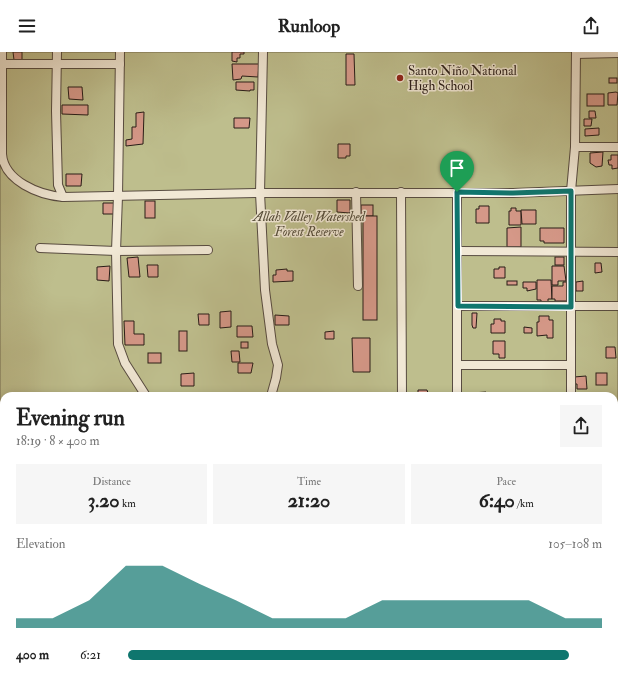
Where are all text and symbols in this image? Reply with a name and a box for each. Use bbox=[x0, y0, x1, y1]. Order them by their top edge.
icon: menu bbox=[16, 15, 38, 37]
text: Runloop bbox=[278, 15, 340, 38]
icon: share bbox=[580, 15, 602, 37]
place label: Santo Niño National High School bbox=[408, 63, 518, 94]
marker: Santo Niño National High School bbox=[395, 73, 405, 83]
pin bbox=[440, 151, 474, 192]
icon: arrive bbox=[446, 157, 468, 179]
park label: Allah Valley Watershed Forest Reserve bbox=[251, 209, 367, 240]
text: Evening run bbox=[16, 404, 125, 432]
button: share bbox=[560, 405, 602, 447]
text: 18:19 · 8 × 400 m bbox=[16, 433, 100, 449]
text: Distance bbox=[92, 475, 131, 488]
text: Time bbox=[297, 475, 321, 488]
text: Pace bbox=[496, 475, 516, 488]
text: 3.20 bbox=[88, 488, 120, 513]
text: 21:20 bbox=[288, 488, 330, 513]
text: 6:40 bbox=[479, 488, 515, 513]
text: km bbox=[120, 497, 136, 510]
text: /km bbox=[515, 497, 534, 510]
text: Elevation bbox=[16, 536, 66, 552]
text: 105–108 m bbox=[548, 536, 602, 552]
text: 400 m bbox=[16, 647, 49, 663]
text: 6:21 bbox=[80, 647, 101, 663]

